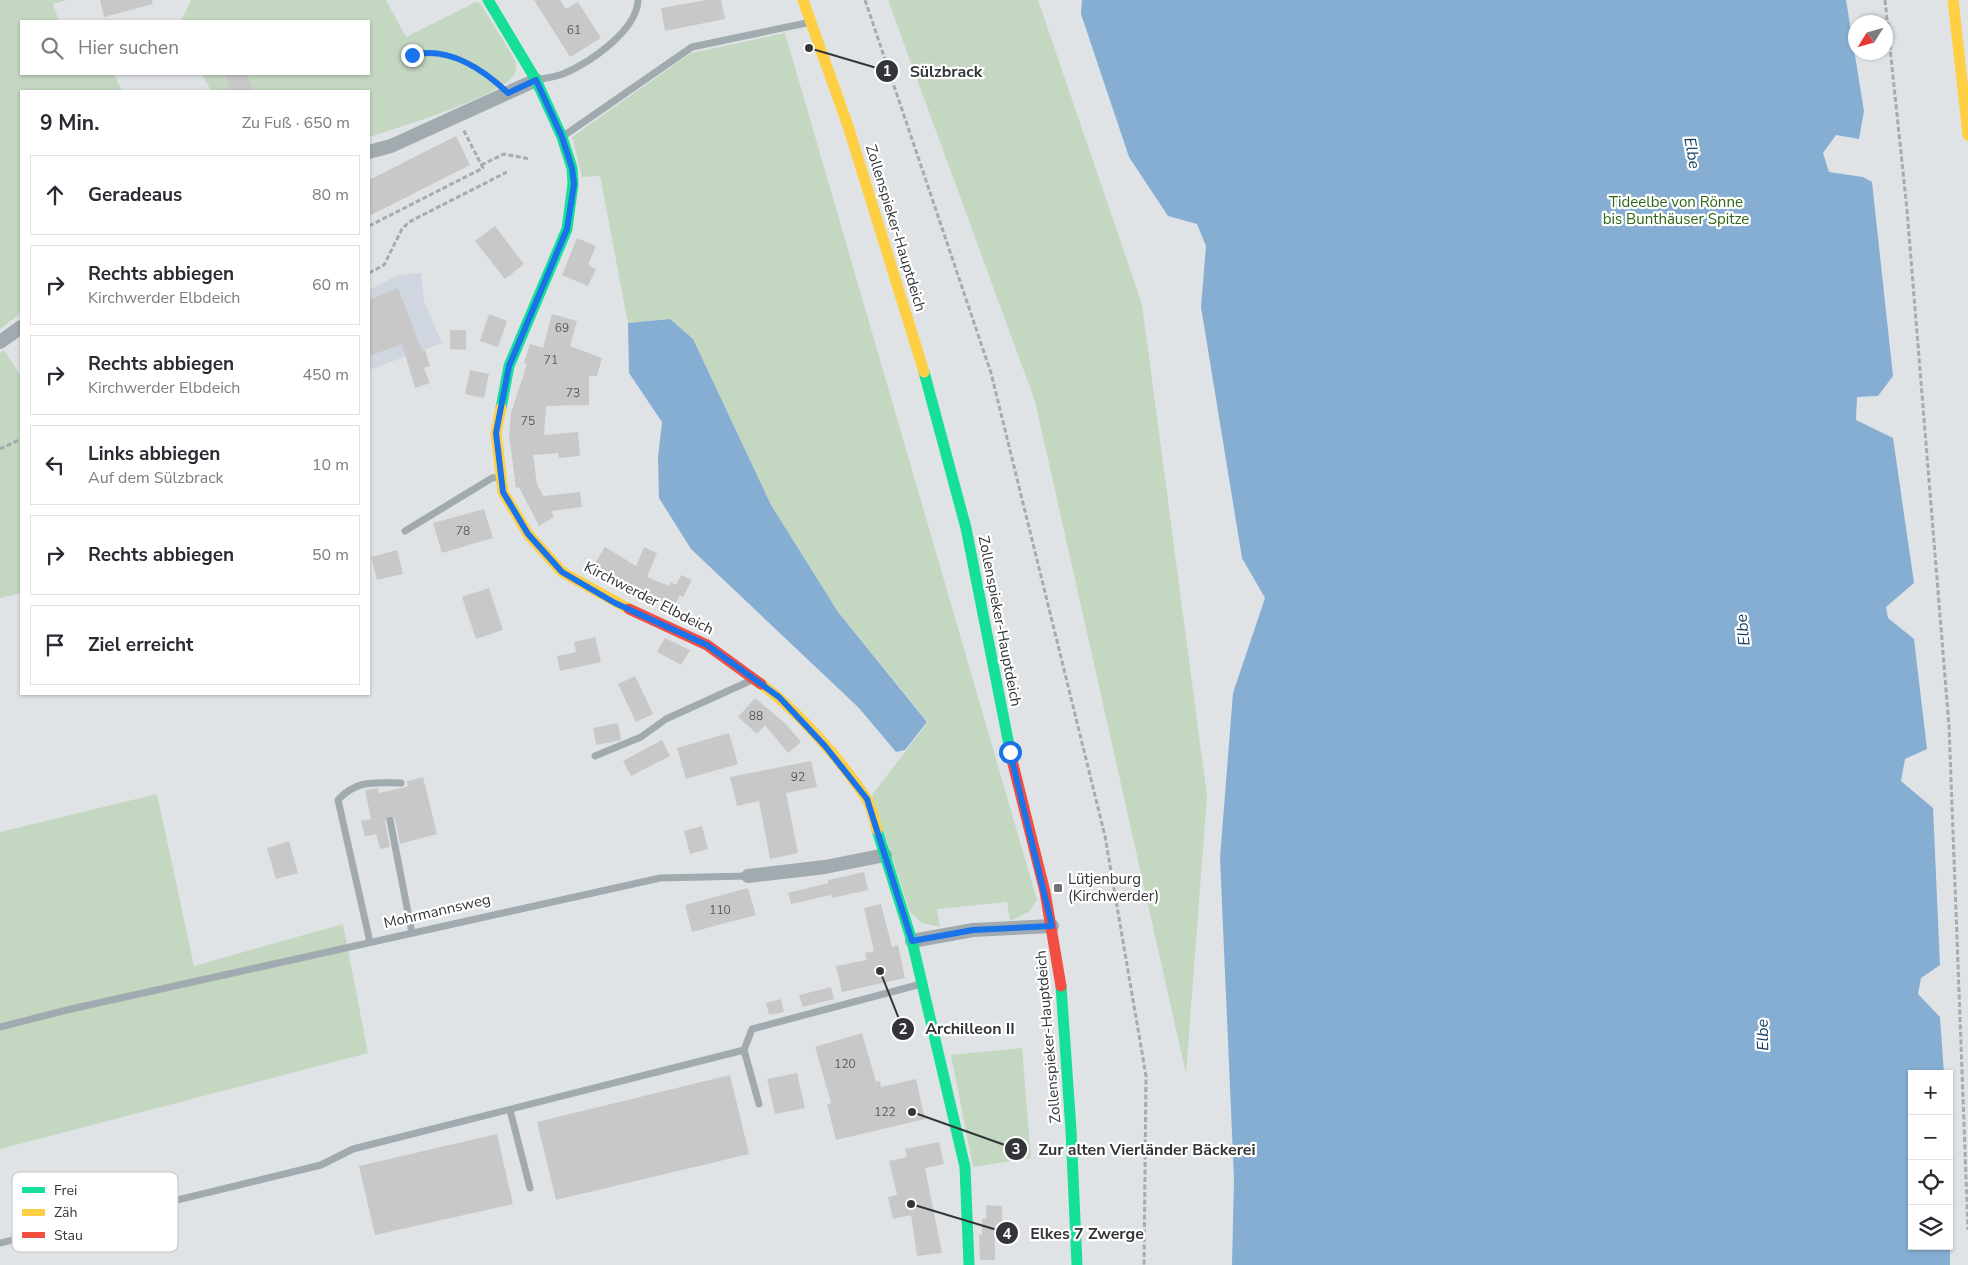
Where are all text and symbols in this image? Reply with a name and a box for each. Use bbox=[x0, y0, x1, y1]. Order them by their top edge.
north arrow bbox=[1848, 15, 1893, 60]
search box bbox=[20, 20, 370, 75]
house number: 61 bbox=[567, 22, 581, 38]
icon: search bbox=[38, 34, 66, 62]
text: Hier suchen bbox=[78, 35, 179, 61]
route end bbox=[401, 44, 424, 67]
callout: Sülzbrack bbox=[874, 56, 992, 87]
text: 1 bbox=[882, 61, 892, 81]
text: Sülzbrack bbox=[910, 61, 983, 83]
text: 9 Min. bbox=[40, 109, 99, 137]
text: Zu Fuß · 650 m bbox=[242, 112, 350, 134]
water label: Elbe bbox=[1678, 135, 1706, 171]
street label: Zollenspieker-Hauptdeich bbox=[861, 142, 931, 314]
icon: ahead bbox=[41, 181, 69, 209]
text: Geradeaus bbox=[88, 182, 182, 208]
text: 80 m bbox=[312, 184, 349, 206]
park label: Tideelbe von Rönne bis Bunthäuser Spitze bbox=[1603, 192, 1749, 229]
text: Rechts abbiegen bbox=[88, 261, 234, 287]
icon: right bbox=[41, 271, 69, 299]
text: 60 m bbox=[312, 274, 349, 296]
text: Kirchwerder Elbdeich bbox=[88, 287, 240, 309]
house number: 69 bbox=[555, 320, 569, 336]
text: Rechts abbiegen bbox=[88, 351, 234, 377]
house number: 71 bbox=[544, 352, 558, 368]
icon: right bbox=[41, 361, 69, 389]
text: 450 m bbox=[302, 364, 349, 386]
text: Kirchwerder Elbdeich bbox=[88, 377, 240, 399]
house number: 73 bbox=[566, 385, 580, 401]
house number: 75 bbox=[521, 413, 535, 429]
text: Links abbiegen bbox=[88, 441, 220, 467]
icon: left bbox=[41, 451, 69, 479]
text: 10 m bbox=[312, 454, 349, 476]
text: Auf dem Sülzbrack bbox=[88, 467, 224, 489]
house number: 78 bbox=[456, 523, 470, 539]
street label: Zollenspieker-Hauptdeich bbox=[974, 534, 1026, 708]
icon: right bbox=[41, 541, 69, 569]
text: Rechts abbiegen bbox=[88, 542, 234, 568]
text: 50 m bbox=[312, 544, 349, 566]
street label: Kirchwerder Elbdeich bbox=[581, 557, 717, 639]
water label: Elbe bbox=[1730, 613, 1756, 647]
icon: arrive bbox=[41, 631, 69, 659]
text: Ziel erreicht bbox=[88, 632, 193, 658]
house number: 88 bbox=[749, 708, 763, 724]
route start bbox=[999, 741, 1022, 764]
house number: 92 bbox=[791, 769, 805, 785]
place label: Lütjenburg (Kirchwerder) bbox=[1068, 869, 1159, 906]
marker: Lütjenburg (Kirchwerder) bbox=[1052, 882, 1064, 894]
street label: Mohrmannsweg bbox=[382, 889, 492, 933]
house number: 110 bbox=[709, 902, 731, 918]
street label: Zollenspieker-Hauptdeich bbox=[1030, 950, 1066, 1124]
callout: Archilleon II bbox=[890, 1013, 1025, 1044]
text: Archilleon II bbox=[925, 1018, 1015, 1040]
water label: Elbe bbox=[1752, 1018, 1774, 1051]
text: 2 bbox=[898, 1019, 908, 1039]
house number: 120 bbox=[834, 1056, 856, 1072]
map controls bbox=[1908, 1070, 1953, 1250]
button: + bbox=[1908, 1070, 1953, 1115]
house number: 122 bbox=[874, 1104, 896, 1120]
button: − bbox=[1908, 1115, 1953, 1160]
callout: Zur alten Vierländer Bäckerei bbox=[1003, 1134, 1265, 1165]
text: 3 bbox=[1011, 1139, 1021, 1159]
text: Zur alten Vierländer Bäckerei bbox=[1038, 1139, 1256, 1161]
button: locate bbox=[1908, 1160, 1953, 1205]
legend bbox=[12, 1172, 178, 1252]
text: Frei bbox=[54, 1181, 77, 1200]
text: Zäh bbox=[54, 1203, 77, 1222]
button: layers bbox=[1908, 1205, 1953, 1250]
callout: Elkes 7 Zwerge bbox=[995, 1218, 1153, 1249]
text: Elkes 7 Zwerge bbox=[1030, 1223, 1144, 1245]
text: 4 bbox=[1002, 1224, 1012, 1244]
text: Stau bbox=[54, 1226, 83, 1245]

